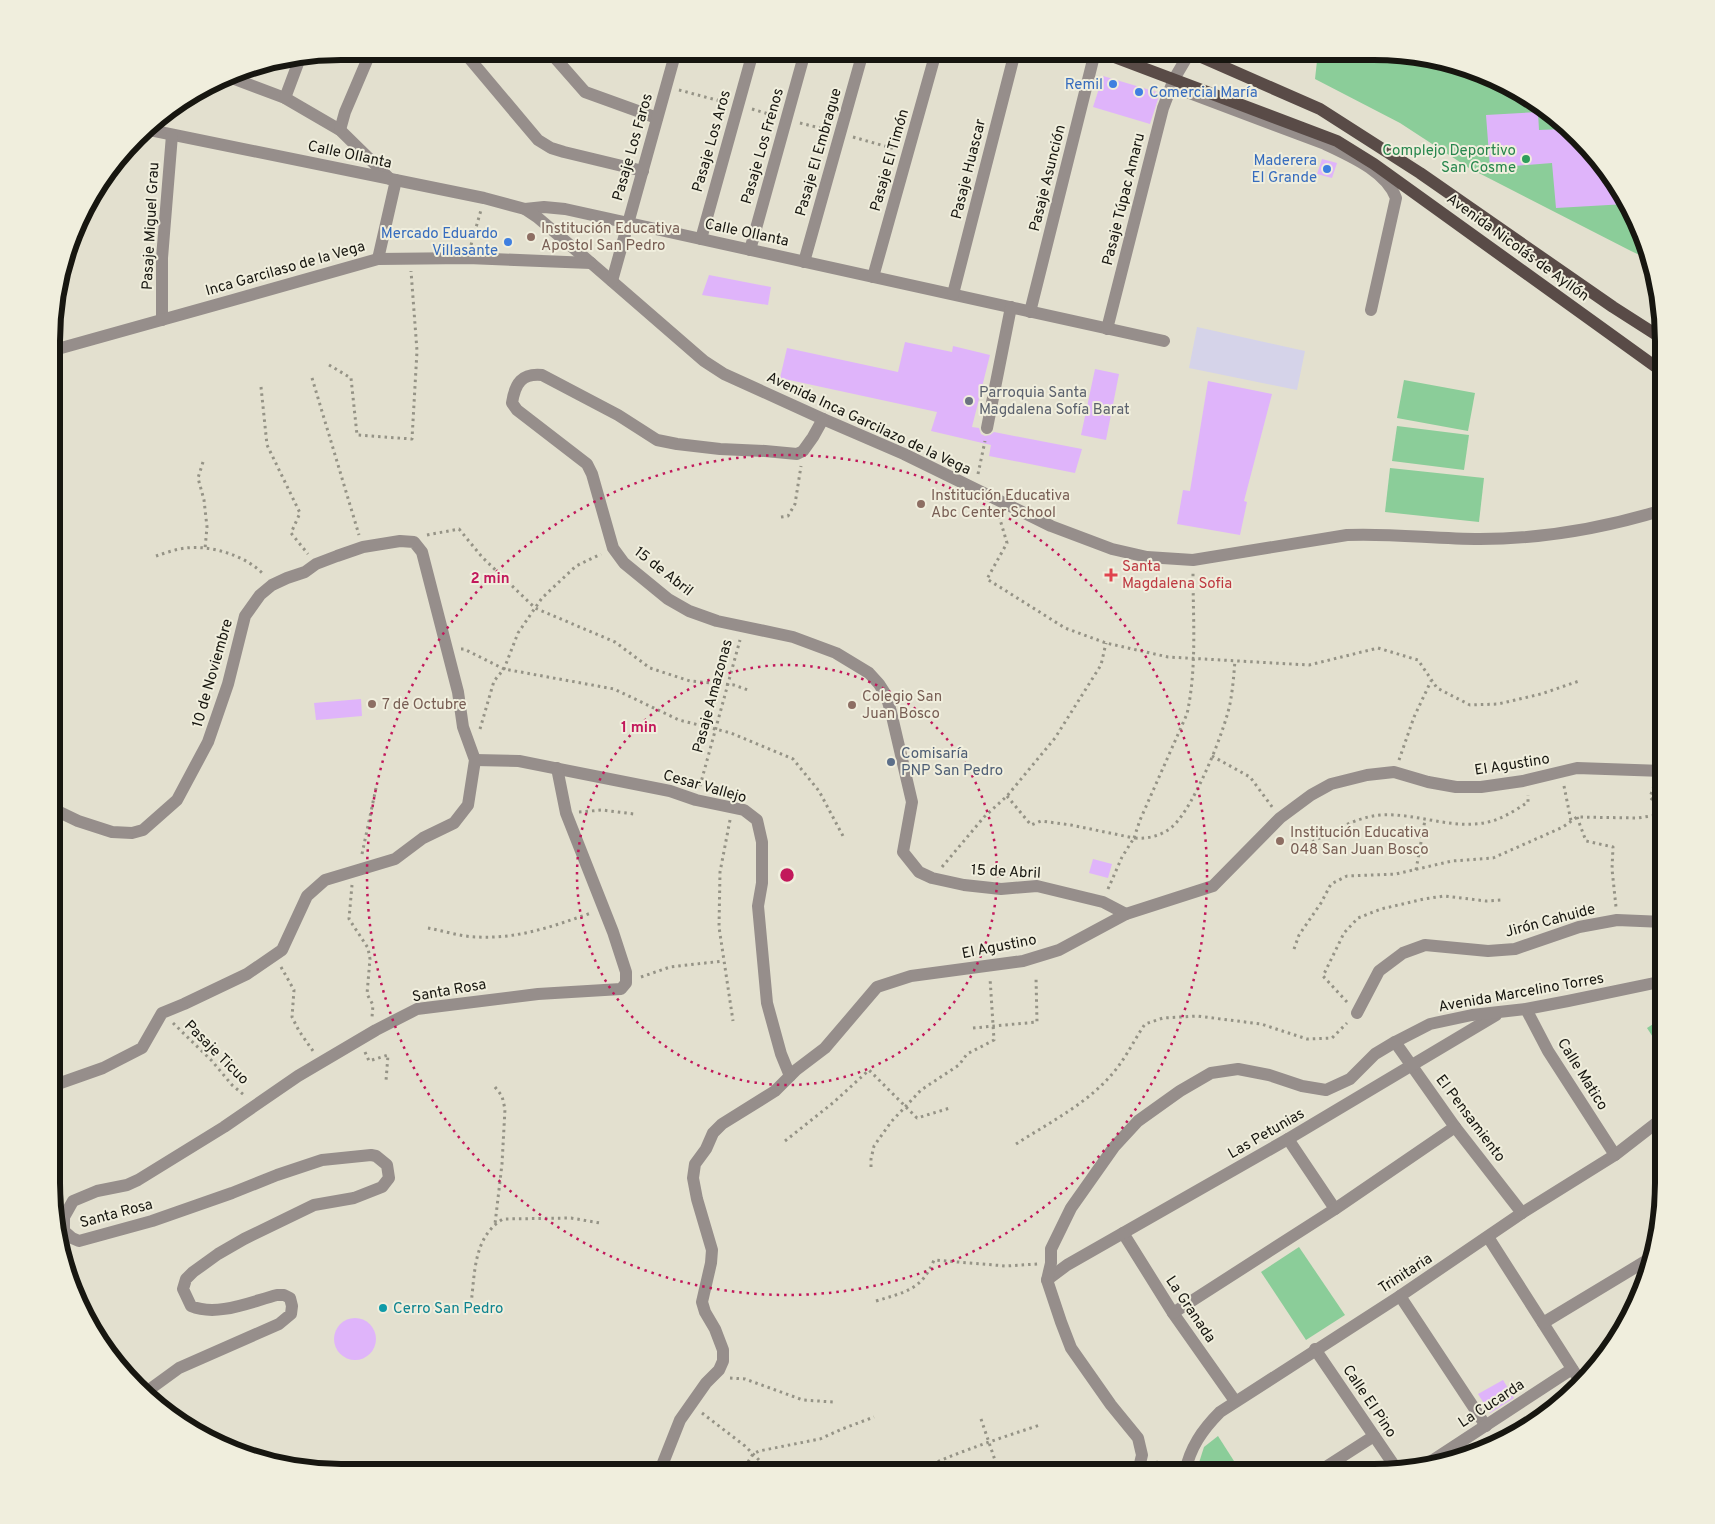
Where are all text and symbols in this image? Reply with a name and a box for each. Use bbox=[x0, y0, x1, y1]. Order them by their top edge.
place label: Remil bbox=[1065, 76, 1103, 95]
marker: Remil bbox=[1107, 78, 1119, 90]
place label: Comercial María bbox=[1149, 84, 1258, 103]
street label: Pasaje Los Frenos bbox=[738, 86, 789, 207]
street label: Pasaje El Embrague bbox=[792, 86, 847, 219]
marker: Comercial María bbox=[1133, 86, 1145, 98]
street label: Pasaje Los Aros bbox=[689, 88, 736, 195]
street label: Pasaje Los Faros bbox=[609, 92, 658, 203]
street label: Pasaje El Timón bbox=[867, 107, 914, 214]
street label: Pasaje Huascar bbox=[948, 117, 991, 222]
street label: Pasaje Asunción bbox=[1026, 123, 1071, 234]
street label: Pasaje Túpac Amaru bbox=[1099, 131, 1150, 268]
street label: Calle Ollanta bbox=[306, 137, 394, 174]
place label: Complejo Deportivo San Cosme bbox=[1382, 142, 1516, 178]
place label: Maderera El Grande bbox=[1251, 152, 1317, 188]
marker: Complejo Deportivo San Cosme bbox=[1520, 153, 1532, 165]
street label: Pasaje Miguel Grau bbox=[139, 162, 164, 291]
marker: Maderera El Grande bbox=[1321, 163, 1333, 175]
street label: Avenida Nicolás de Ayllón bbox=[1442, 190, 1592, 306]
street label: Calle Ollanta bbox=[703, 215, 791, 252]
place label: Institución Educativa Apostol San Pedro bbox=[541, 220, 680, 256]
place label: Mercado Eduardo Villasante bbox=[381, 225, 498, 261]
marker: Institución Educativa Apostol San Pedro bbox=[525, 231, 537, 243]
marker: Mercado Eduardo Villasante bbox=[502, 236, 514, 248]
street label: Inca Garcilaso de la Vega bbox=[203, 238, 368, 301]
street label: Avenida Inca Garcilazo de la Vega bbox=[763, 369, 974, 480]
place label: Parroquia Santa Magdalena Sofía Barat bbox=[979, 384, 1130, 420]
marker: Parroquia Santa Magdalena Sofía Barat bbox=[963, 395, 975, 407]
place label: Institución Educativa Abc Center School bbox=[931, 487, 1070, 523]
marker: Institución Educativa Abc Center School bbox=[915, 498, 927, 510]
street label: 15 de Abril bbox=[630, 543, 696, 601]
place label: Santa Magdalena Sofia bbox=[1122, 558, 1232, 594]
marker: Santa Magdalena Sofia bbox=[1104, 568, 1118, 582]
text: 2 min bbox=[470, 570, 510, 589]
street label: 10 de Noviembre bbox=[189, 617, 238, 730]
street label: Pasaje Amazonas bbox=[689, 637, 738, 755]
place label: Colegio San Juan Bosco bbox=[862, 688, 942, 724]
place label: 7 de Octubre bbox=[382, 696, 467, 715]
marker: 7 de Octubre bbox=[366, 698, 378, 710]
marker: Colegio San Juan Bosco bbox=[846, 699, 858, 711]
text: 1 min bbox=[621, 719, 657, 738]
place label: Comisaría PNP San Pedro bbox=[901, 745, 1003, 781]
street label: El Agustino bbox=[1473, 750, 1551, 781]
marker: Comisaría PNP San Pedro bbox=[885, 756, 897, 768]
street label: Cesar Vallejo bbox=[661, 766, 749, 808]
place label: Institución Educativa 048 San Juan Bosco bbox=[1290, 824, 1429, 860]
marker: Institución Educativa 048 San Juan Bosco bbox=[1274, 835, 1286, 847]
street label: 15 de Abril bbox=[971, 861, 1041, 884]
centre of rings bbox=[778, 866, 796, 884]
street label: Jirón Cahuide bbox=[1503, 900, 1598, 943]
street label: El Agustino bbox=[960, 931, 1038, 964]
street label: Avenida Marcelino Torres bbox=[1437, 970, 1606, 1017]
street label: Santa Rosa bbox=[411, 976, 488, 1007]
street label: Pasaje Ticuo bbox=[180, 1017, 252, 1089]
street label: Calle Matico bbox=[1552, 1035, 1611, 1114]
street label: El Pensamiento bbox=[1431, 1071, 1509, 1166]
street label: Las Petunias bbox=[1225, 1105, 1308, 1164]
street label: Santa Rosa bbox=[78, 1196, 155, 1233]
street label: Trinitaria bbox=[1375, 1250, 1436, 1299]
street label: La Granada bbox=[1160, 1273, 1219, 1347]
place label: Cerro San Pedro bbox=[393, 1300, 503, 1319]
marker: Cerro San Pedro bbox=[377, 1302, 389, 1314]
street label: Calle El Pino bbox=[1337, 1362, 1400, 1442]
street label: La Cucarda bbox=[1455, 1376, 1528, 1433]

